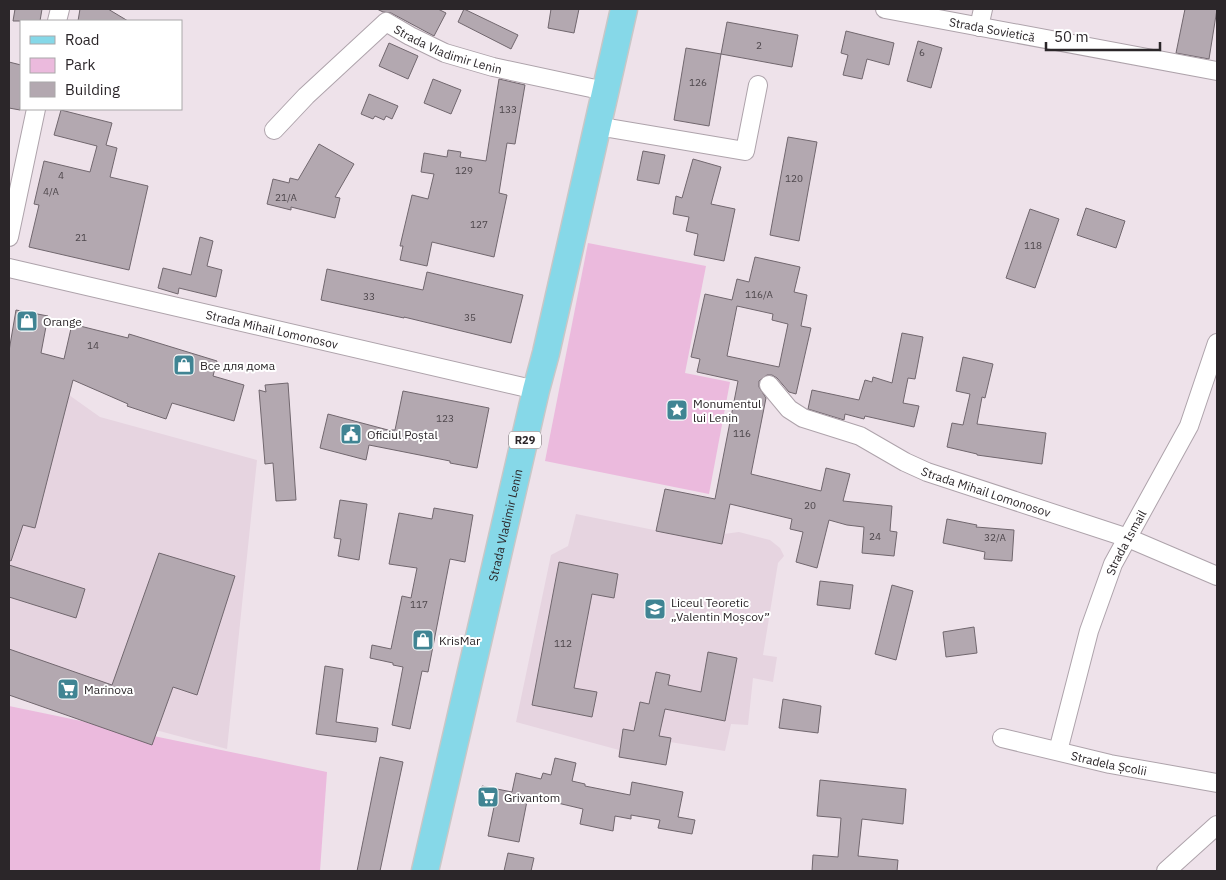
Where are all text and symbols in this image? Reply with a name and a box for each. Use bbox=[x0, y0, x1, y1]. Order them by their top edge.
street label: Strada Sovietică bbox=[948, 14, 1037, 44]
legend bbox=[20, 20, 182, 110]
scale bar bbox=[1046, 20, 1160, 52]
street label: Strada Vladimir Lenin bbox=[392, 21, 504, 76]
text: 50 m bbox=[1054, 27, 1089, 46]
text: Road bbox=[65, 30, 100, 49]
house number: 2 bbox=[756, 39, 762, 52]
house number: 6 bbox=[919, 46, 925, 59]
text: Park bbox=[65, 55, 95, 74]
house number: 126 bbox=[689, 76, 707, 89]
text: Building bbox=[65, 80, 120, 99]
house number: 133 bbox=[499, 103, 517, 116]
house number: 129 bbox=[455, 164, 473, 177]
house number: 4 bbox=[58, 169, 64, 182]
house number: 120 bbox=[785, 172, 803, 185]
house number: 4/A bbox=[43, 185, 59, 198]
house number: 21/A bbox=[275, 191, 297, 204]
house number: 127 bbox=[470, 218, 488, 231]
house number: 21 bbox=[75, 231, 87, 244]
house number: 118 bbox=[1024, 239, 1042, 252]
house number: 116/A bbox=[745, 288, 773, 301]
house number: 33 bbox=[363, 290, 375, 303]
street label: Strada Mihail Lomonosov bbox=[205, 306, 340, 351]
shop icon: Orange bbox=[15, 309, 39, 333]
house number: 35 bbox=[464, 311, 476, 324]
place label: Orange bbox=[43, 314, 82, 329]
house number: 14 bbox=[87, 339, 99, 352]
shop icon: Все для дома bbox=[172, 353, 196, 377]
place label: Все для дома bbox=[200, 358, 276, 373]
place label: Monumentul lui Lenin bbox=[693, 396, 761, 425]
place icon: Monumentul lui Lenin bbox=[665, 398, 689, 422]
house number: 123 bbox=[436, 412, 454, 425]
public building icon: Oficiul Poștal bbox=[339, 422, 363, 446]
place label: Oficiul Poștal bbox=[367, 427, 438, 442]
house number: 116 bbox=[733, 427, 751, 440]
road number: R29 bbox=[509, 432, 541, 448]
street label: Strada Mihail Lomonosov bbox=[919, 463, 1053, 520]
street label: Strada Vladimir Lenin bbox=[485, 467, 525, 583]
house number: 20 bbox=[804, 499, 816, 512]
street label: Strada Ismail bbox=[1102, 507, 1149, 577]
house number: 24 bbox=[869, 530, 881, 543]
house number: 32/A bbox=[984, 531, 1006, 544]
place label: Liceul Teoretic „Valentin Moșcov” bbox=[671, 595, 770, 624]
school or university icon: Liceul Teoretic „Valentin Moșcov” bbox=[643, 597, 667, 621]
house number: 117 bbox=[410, 598, 428, 611]
shop icon: KrisMar bbox=[411, 628, 435, 652]
place label: KrisMar bbox=[439, 633, 481, 648]
house number: 112 bbox=[554, 637, 572, 650]
supermarket icon: Marinova bbox=[56, 677, 80, 701]
place label: Marinova bbox=[84, 682, 134, 697]
street label: Stradela Școlii bbox=[1070, 747, 1148, 778]
supermarket icon: Grivantom bbox=[476, 785, 500, 809]
place label: Grivantom bbox=[504, 790, 560, 805]

